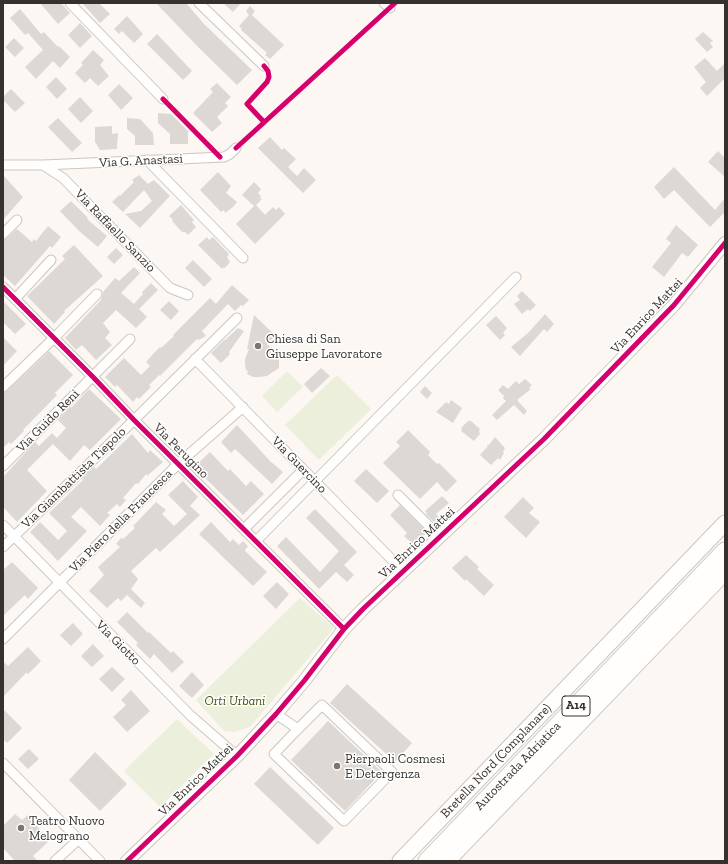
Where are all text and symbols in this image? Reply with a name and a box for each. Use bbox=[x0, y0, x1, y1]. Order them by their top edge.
street label: Via G. Anastasi bbox=[99, 151, 183, 171]
street label: Via Raffaello Sanzio bbox=[71, 186, 159, 276]
street label: Via Enrico Mattei bbox=[608, 275, 686, 357]
place label: Chiesa di San Giuseppe Lavoratore bbox=[266, 331, 382, 362]
marker: Chiesa di San Giuseppe Lavoratore bbox=[253, 341, 263, 351]
street label: Via Guido Reni bbox=[13, 386, 83, 456]
street label: Via Perugino bbox=[150, 420, 212, 482]
street label: Via Giambattista Tiepolo bbox=[19, 424, 129, 532]
street label: Via Guercino bbox=[268, 433, 330, 497]
street label: Via Piero della Francesca bbox=[66, 466, 176, 576]
street label: Via Enrico Mattei bbox=[376, 504, 458, 582]
street label: Via Giotto bbox=[92, 617, 144, 669]
park label: Orti Urbani bbox=[205, 693, 265, 709]
road number: A14 bbox=[562, 696, 590, 716]
street label: Bretella Nord (Complanare) bbox=[437, 701, 555, 821]
street label: Autostrada Adriatica bbox=[472, 718, 564, 814]
street label: Via Enrico Mattei bbox=[155, 740, 237, 820]
place label: Pierpaoli Cosmesi E Detergenza bbox=[345, 751, 445, 782]
marker: Pierpaoli Cosmesi E Detergenza bbox=[332, 761, 342, 771]
place label: Teatro Nuovo Melograno bbox=[29, 813, 105, 844]
marker: Teatro Nuovo Melograno bbox=[16, 823, 26, 833]

